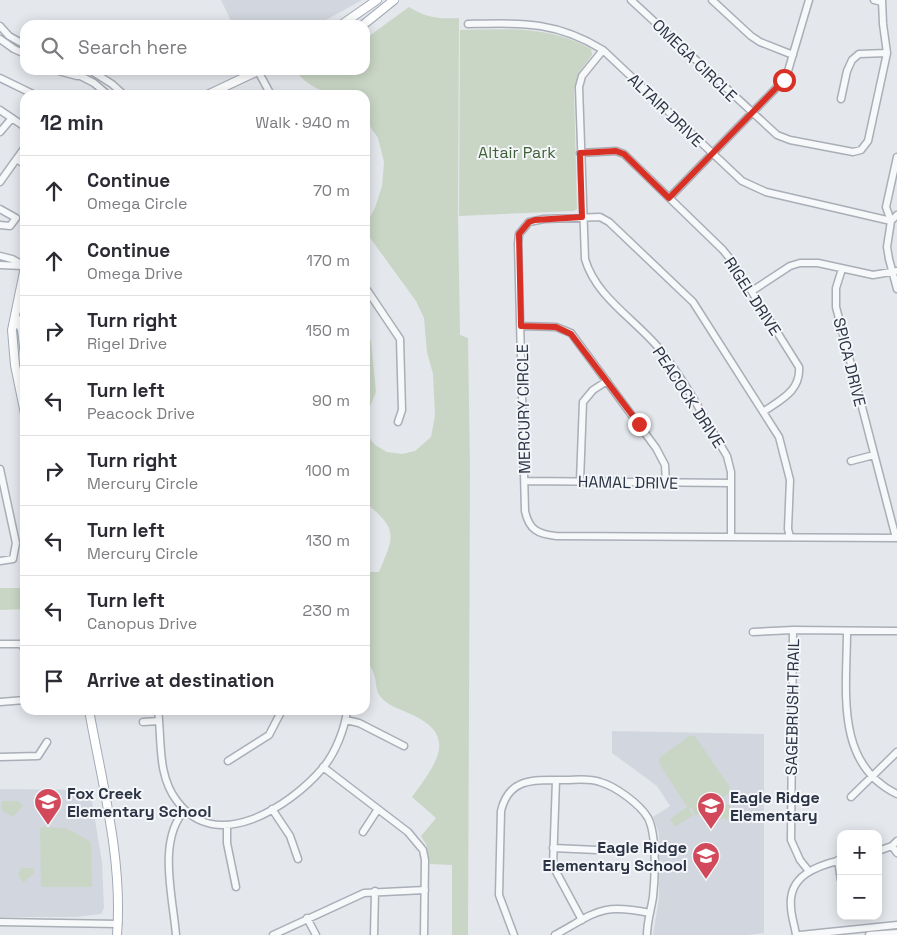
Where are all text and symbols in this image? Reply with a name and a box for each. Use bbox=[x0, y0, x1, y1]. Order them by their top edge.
street label: OMEGA CIRCLE bbox=[648, 14, 742, 106]
search box bbox=[20, 20, 370, 75]
icon: search bbox=[38, 34, 66, 62]
text: Search here bbox=[78, 35, 188, 60]
street label: ALTAIR DRIVE bbox=[623, 69, 708, 152]
route start bbox=[773, 69, 796, 92]
text: 12 min bbox=[40, 109, 104, 136]
text: Walk · 940 m bbox=[255, 112, 350, 133]
park label: Altair Park bbox=[478, 142, 556, 163]
text: Continue bbox=[87, 168, 170, 193]
icon: ahead bbox=[40, 177, 68, 205]
text: 70 m bbox=[313, 180, 350, 201]
text: Omega Circle bbox=[87, 193, 187, 214]
text: Continue bbox=[87, 238, 170, 263]
icon: ahead bbox=[40, 247, 68, 275]
text: 170 m bbox=[306, 250, 350, 271]
street label: RIGEL DRIVE bbox=[719, 253, 786, 340]
text: Omega Drive bbox=[87, 263, 183, 284]
text: Turn right bbox=[87, 308, 177, 333]
street label: SPICA DRIVE bbox=[828, 315, 871, 409]
icon: right bbox=[40, 317, 68, 345]
text: 150 m bbox=[306, 320, 350, 341]
text: Rigel Drive bbox=[87, 333, 167, 354]
street label: PEACOCK DRIVE bbox=[648, 342, 729, 452]
street label: MERCURY CIRCLE bbox=[512, 344, 535, 474]
text: Turn left bbox=[87, 378, 165, 403]
icon: left bbox=[40, 387, 68, 415]
text: 90 m bbox=[312, 390, 350, 411]
text: Peacock Drive bbox=[87, 403, 195, 424]
route end bbox=[628, 413, 651, 436]
text: Turn right bbox=[87, 448, 177, 473]
icon: right bbox=[40, 457, 68, 485]
text: 100 m bbox=[305, 460, 350, 481]
street label: HAMAL DRIVE bbox=[578, 471, 678, 494]
text: Mercury Circle bbox=[87, 473, 198, 494]
text: Turn left bbox=[87, 518, 165, 543]
icon: left bbox=[40, 527, 68, 555]
text: 130 m bbox=[306, 530, 350, 551]
text: Mercury Circle bbox=[87, 543, 198, 564]
text: Turn left bbox=[87, 588, 165, 613]
icon: left bbox=[40, 597, 68, 625]
text: 230 m bbox=[303, 600, 350, 621]
text: Canopus Drive bbox=[87, 613, 197, 634]
street label: SAGEBRUSH TRAIL bbox=[781, 638, 804, 776]
icon: arrive bbox=[40, 667, 68, 695]
text: Arrive at destination bbox=[87, 668, 275, 693]
place label: Fox Creek Elementary School bbox=[67, 783, 211, 822]
school or university icon: Fox Creek Elementary School bbox=[33, 787, 63, 826]
place label: Eagle Ridge Elementary bbox=[730, 787, 820, 826]
school or university icon: Eagle Ridge Elementary bbox=[696, 791, 726, 830]
map controls bbox=[837, 830, 882, 920]
button: + bbox=[837, 830, 882, 875]
place label: Eagle Ridge Elementary School bbox=[543, 837, 687, 876]
school or university icon: Eagle Ridge Elementary School bbox=[691, 841, 721, 880]
button: − bbox=[837, 875, 882, 920]

